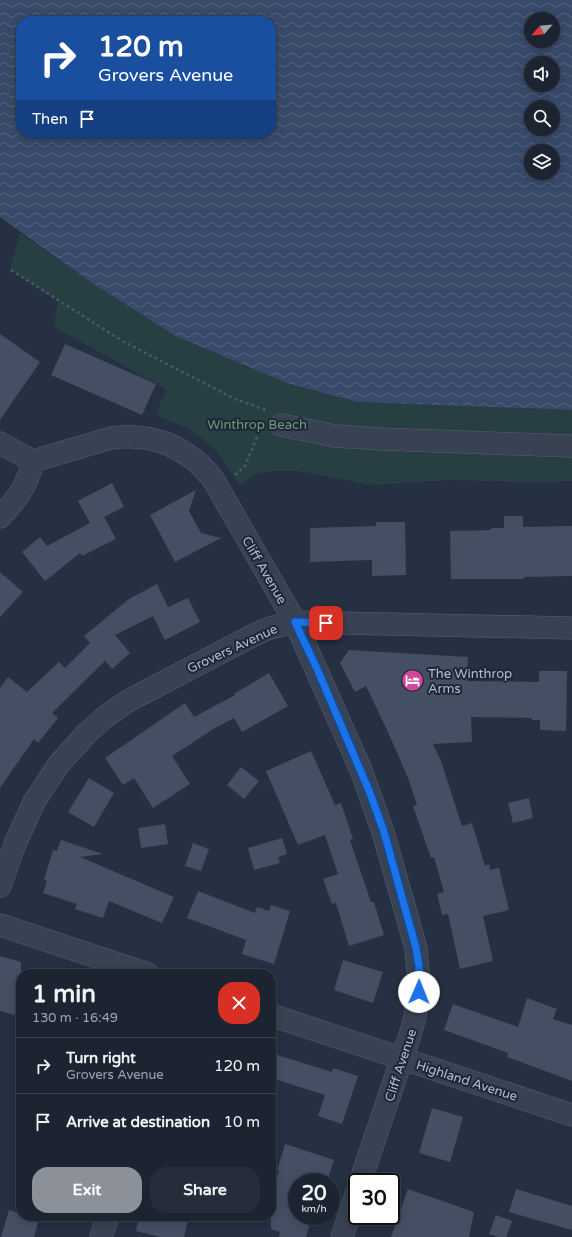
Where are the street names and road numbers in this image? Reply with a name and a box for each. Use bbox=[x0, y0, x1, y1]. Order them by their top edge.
street label: Cliff Avenue bbox=[238, 534, 290, 607]
street label: Grovers Avenue bbox=[185, 621, 280, 677]
street label: Cliff Avenue bbox=[382, 1027, 420, 1104]
street label: Highland Avenue bbox=[414, 1057, 519, 1105]

